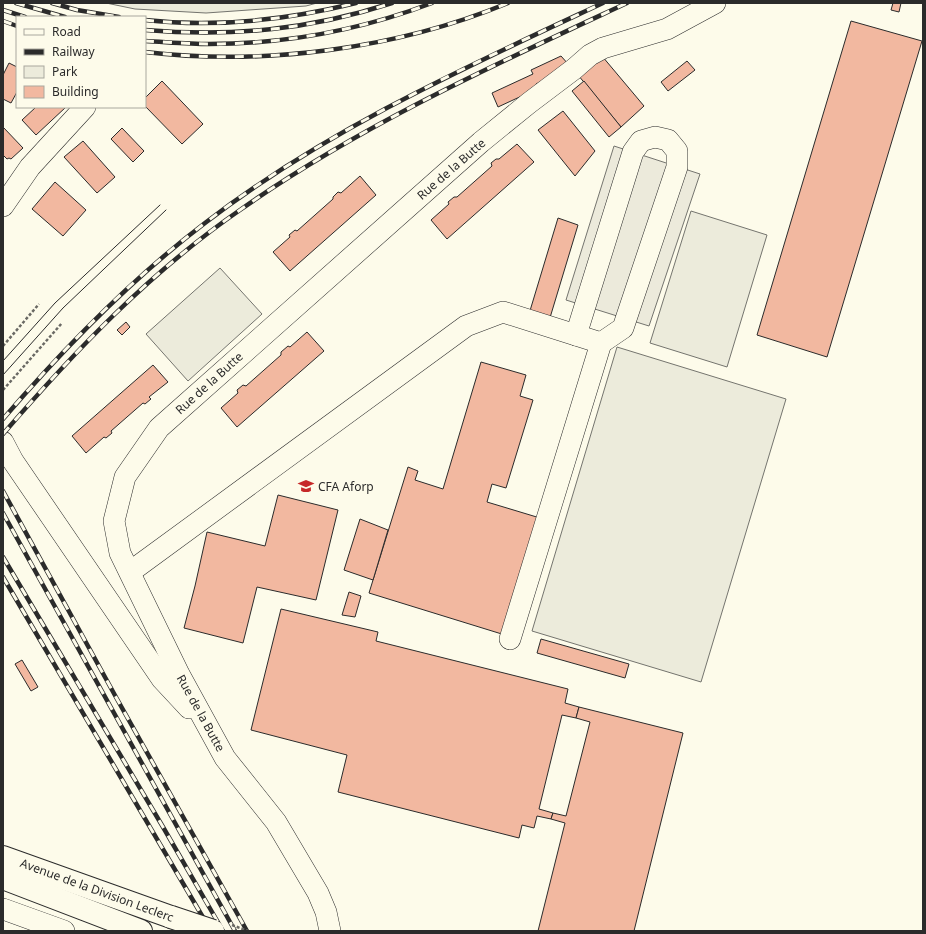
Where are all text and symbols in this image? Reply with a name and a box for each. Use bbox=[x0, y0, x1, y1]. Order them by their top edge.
legend bbox=[16, 16, 146, 108]
text: Road bbox=[52, 23, 81, 40]
text: Railway bbox=[52, 43, 96, 60]
text: Park bbox=[52, 63, 78, 80]
text: Building bbox=[52, 83, 99, 100]
street label: Rue de la Butte bbox=[413, 134, 489, 204]
street label: Rue de la Butte bbox=[171, 348, 247, 418]
school or university icon: CFA Aforp bbox=[297, 477, 315, 495]
place label: CFA Aforp bbox=[318, 478, 374, 495]
street label: Rue de la Butte bbox=[173, 671, 229, 755]
street label: Avenue de la Division Leclerc bbox=[18, 854, 176, 926]

